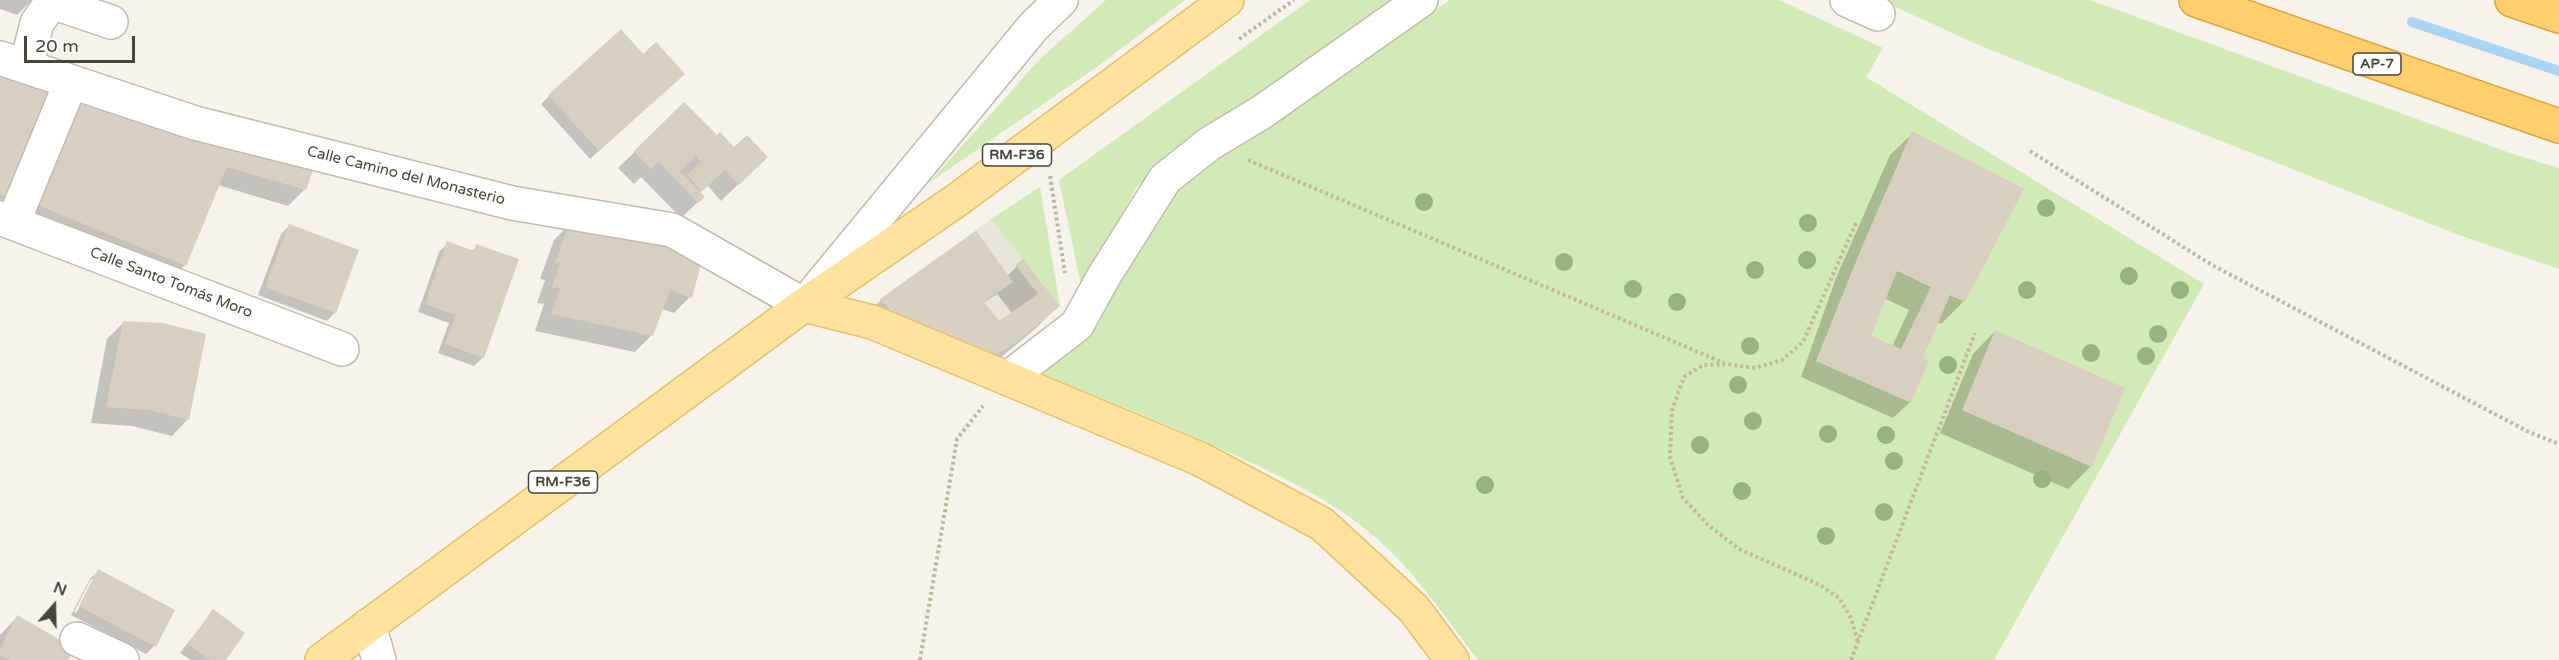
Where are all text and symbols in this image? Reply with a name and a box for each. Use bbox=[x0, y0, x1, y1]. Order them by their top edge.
scale bar bbox=[27, 24, 138, 62]
text: 20 m bbox=[35, 35, 79, 57]
road number: AP-7 bbox=[2353, 53, 2401, 75]
street label: Calle Camino del Monasterio bbox=[305, 143, 507, 209]
road number: RM-F36 bbox=[982, 144, 1052, 166]
street label: Calle Santo Tomás Moro bbox=[87, 244, 255, 322]
road number: RM-F36 bbox=[528, 471, 598, 493]
north arrow bbox=[24, 576, 84, 636]
text: N bbox=[51, 577, 70, 601]

